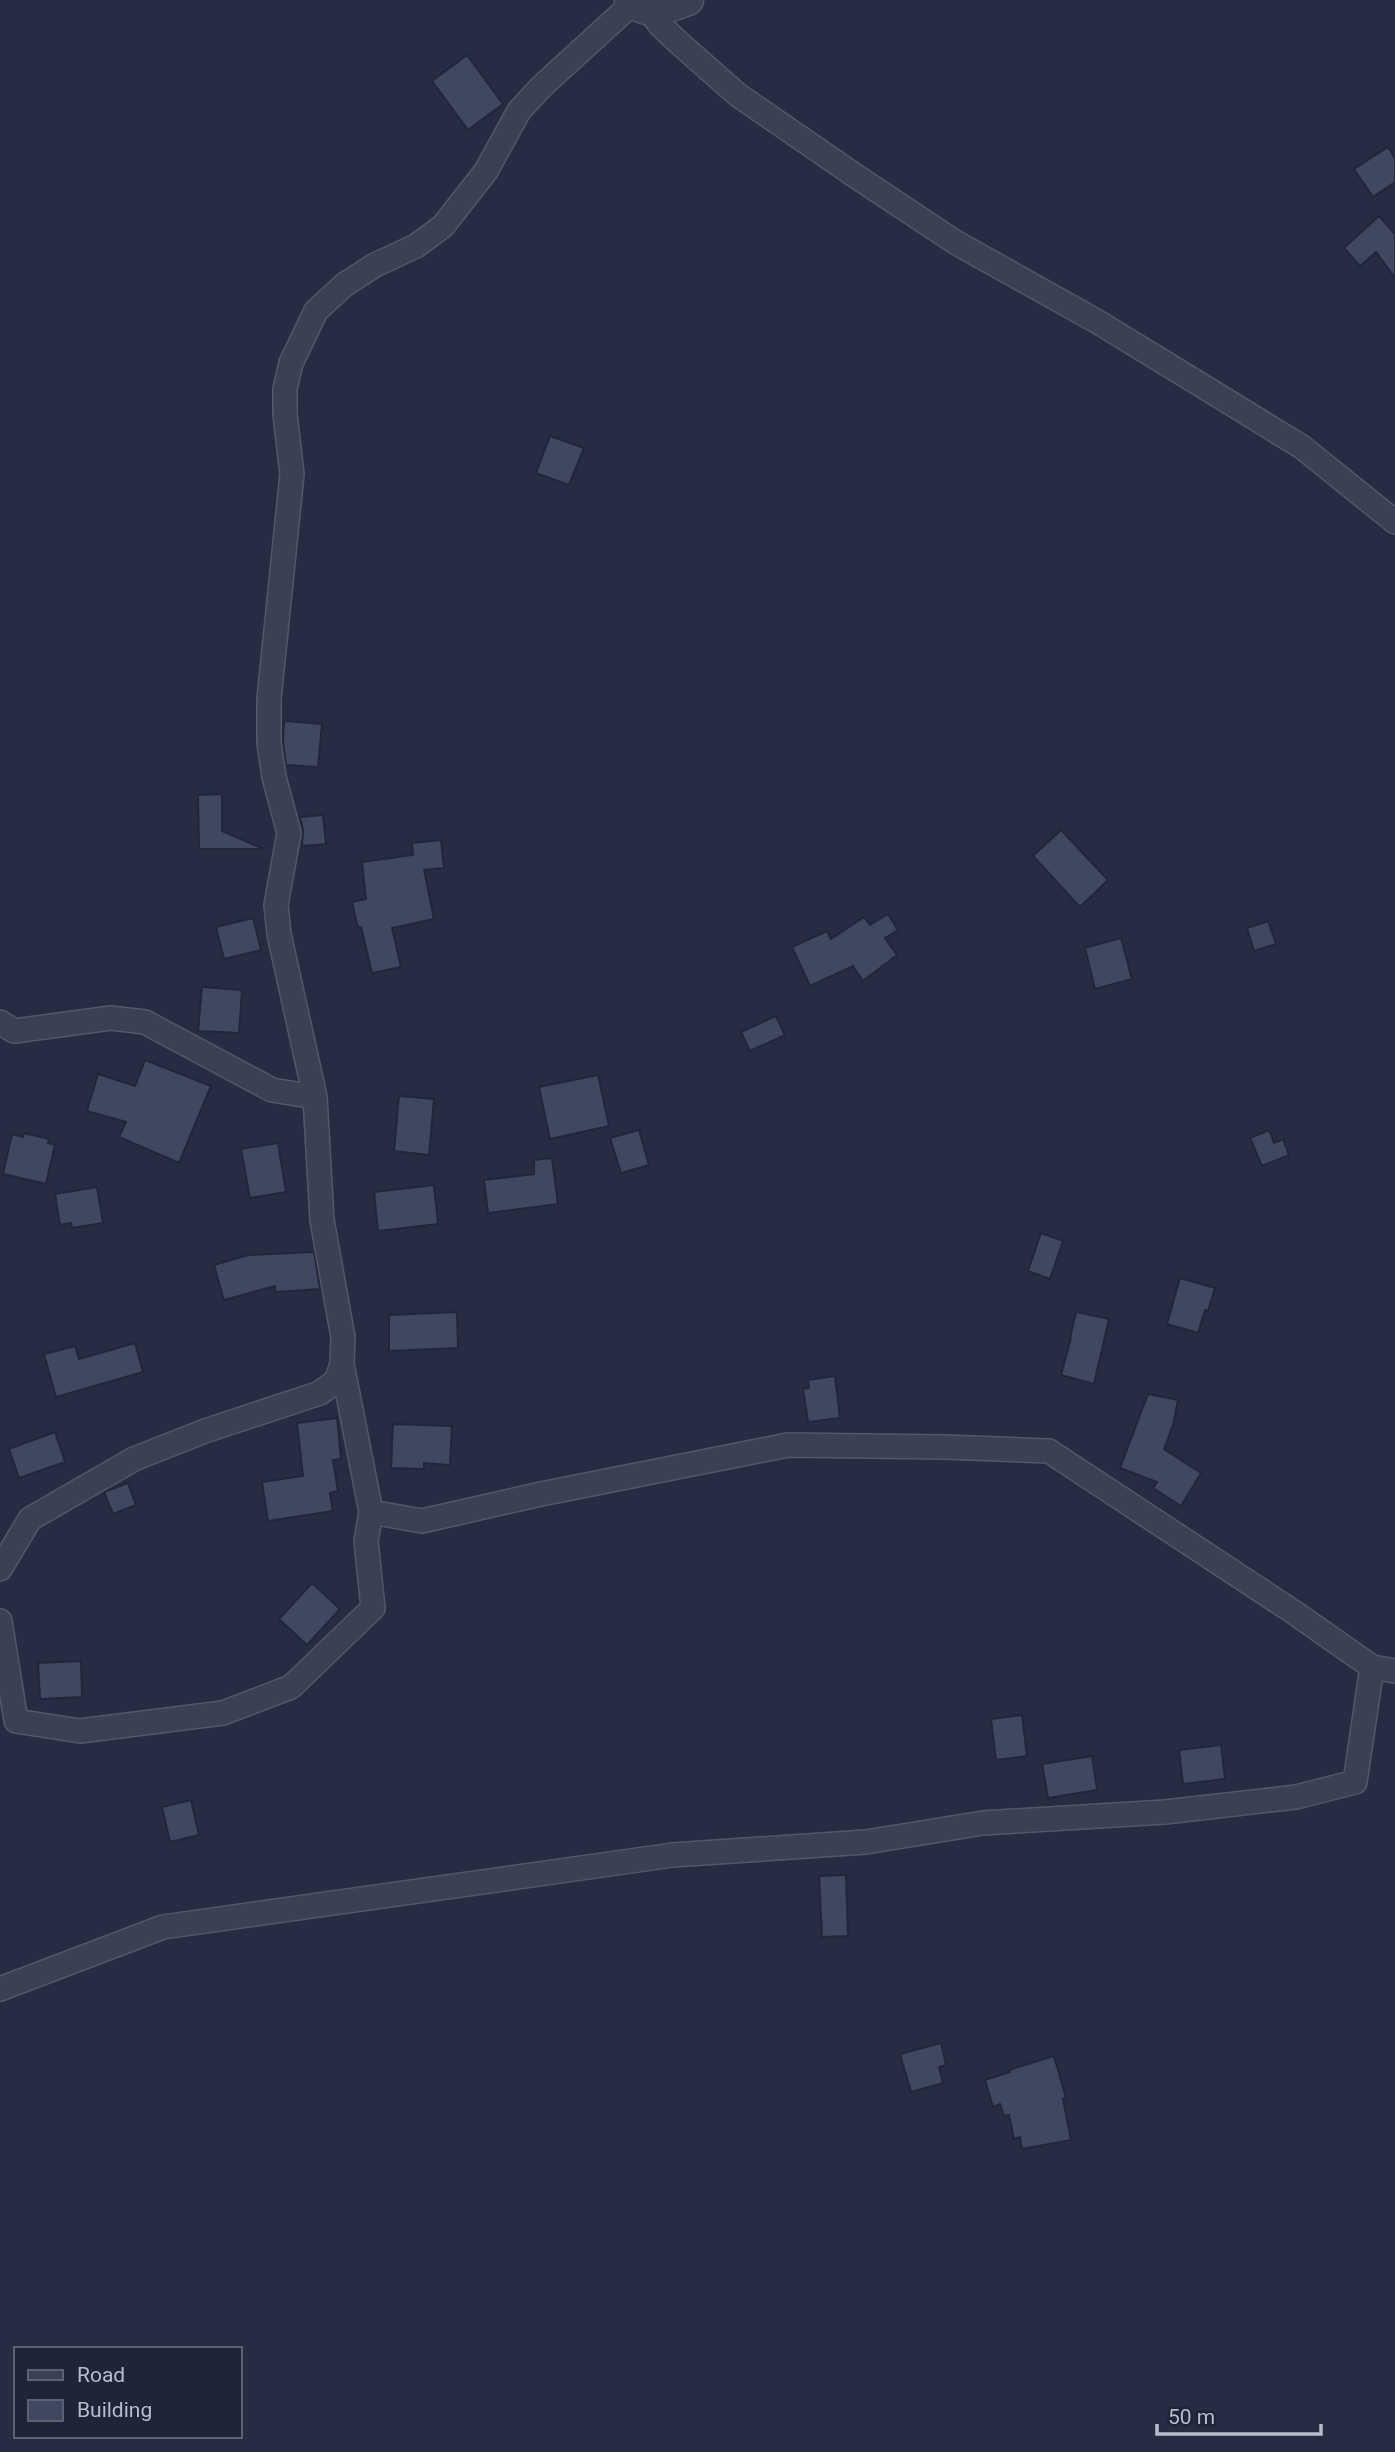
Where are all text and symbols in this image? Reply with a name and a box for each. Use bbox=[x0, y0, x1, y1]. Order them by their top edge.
legend bbox=[14, 2347, 242, 2438]
text: Road bbox=[77, 2363, 125, 2387]
scale bar bbox=[1157, 2392, 1322, 2436]
text: Building bbox=[77, 2398, 152, 2422]
text: 50 m bbox=[1168, 2405, 1215, 2429]

